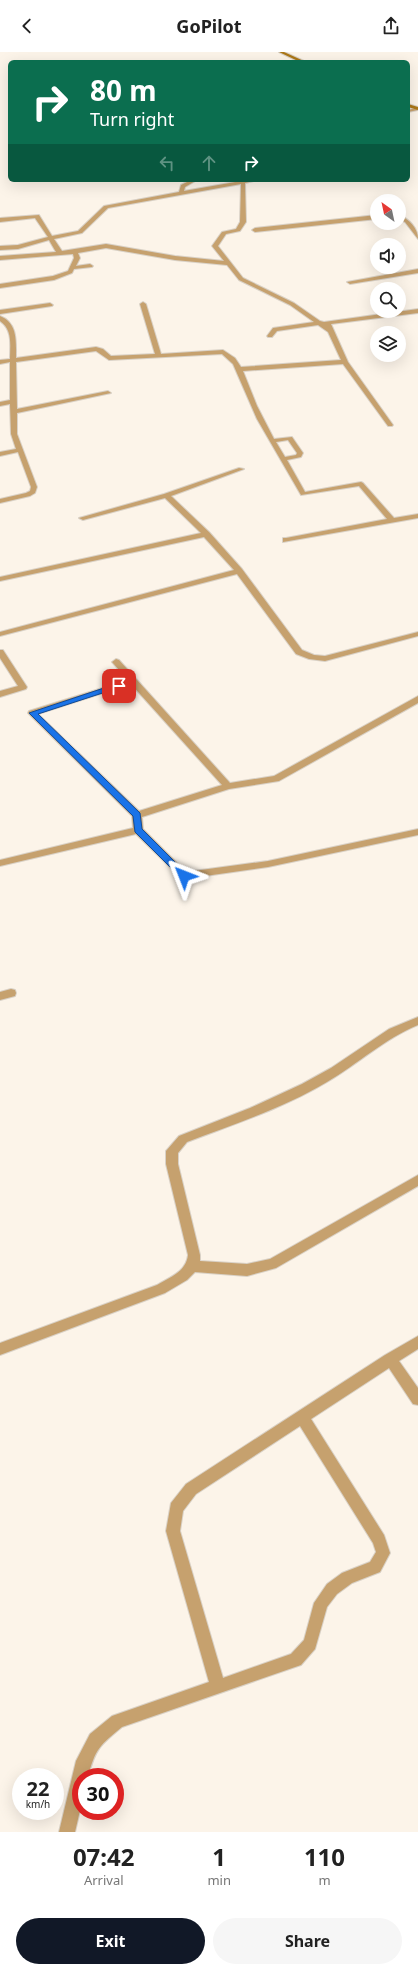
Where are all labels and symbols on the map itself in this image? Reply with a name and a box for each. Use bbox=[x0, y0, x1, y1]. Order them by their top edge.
north arrow bbox=[370, 194, 406, 230]
pin bbox=[102, 669, 136, 703]
position arrow bbox=[163, 855, 205, 897]
speed limit sign: 30 bbox=[72, 1768, 124, 1820]

